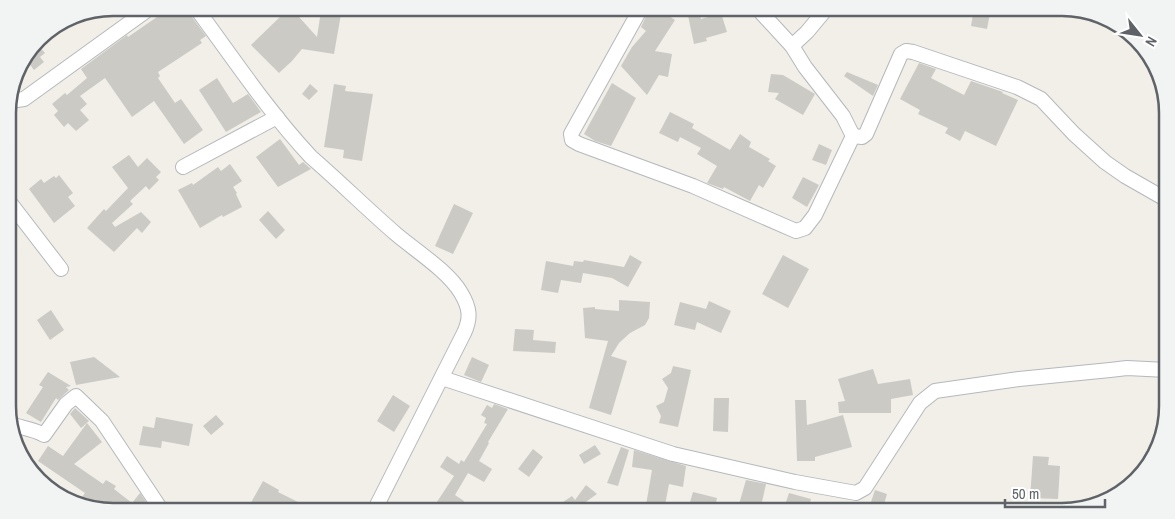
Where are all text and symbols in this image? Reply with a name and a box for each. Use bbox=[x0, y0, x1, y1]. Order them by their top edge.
north arrow bbox=[1115, 10, 1165, 60]
text: N bbox=[1141, 33, 1161, 50]
scale bar bbox=[1005, 476, 1105, 508]
text: 50 m bbox=[1012, 483, 1039, 504]

